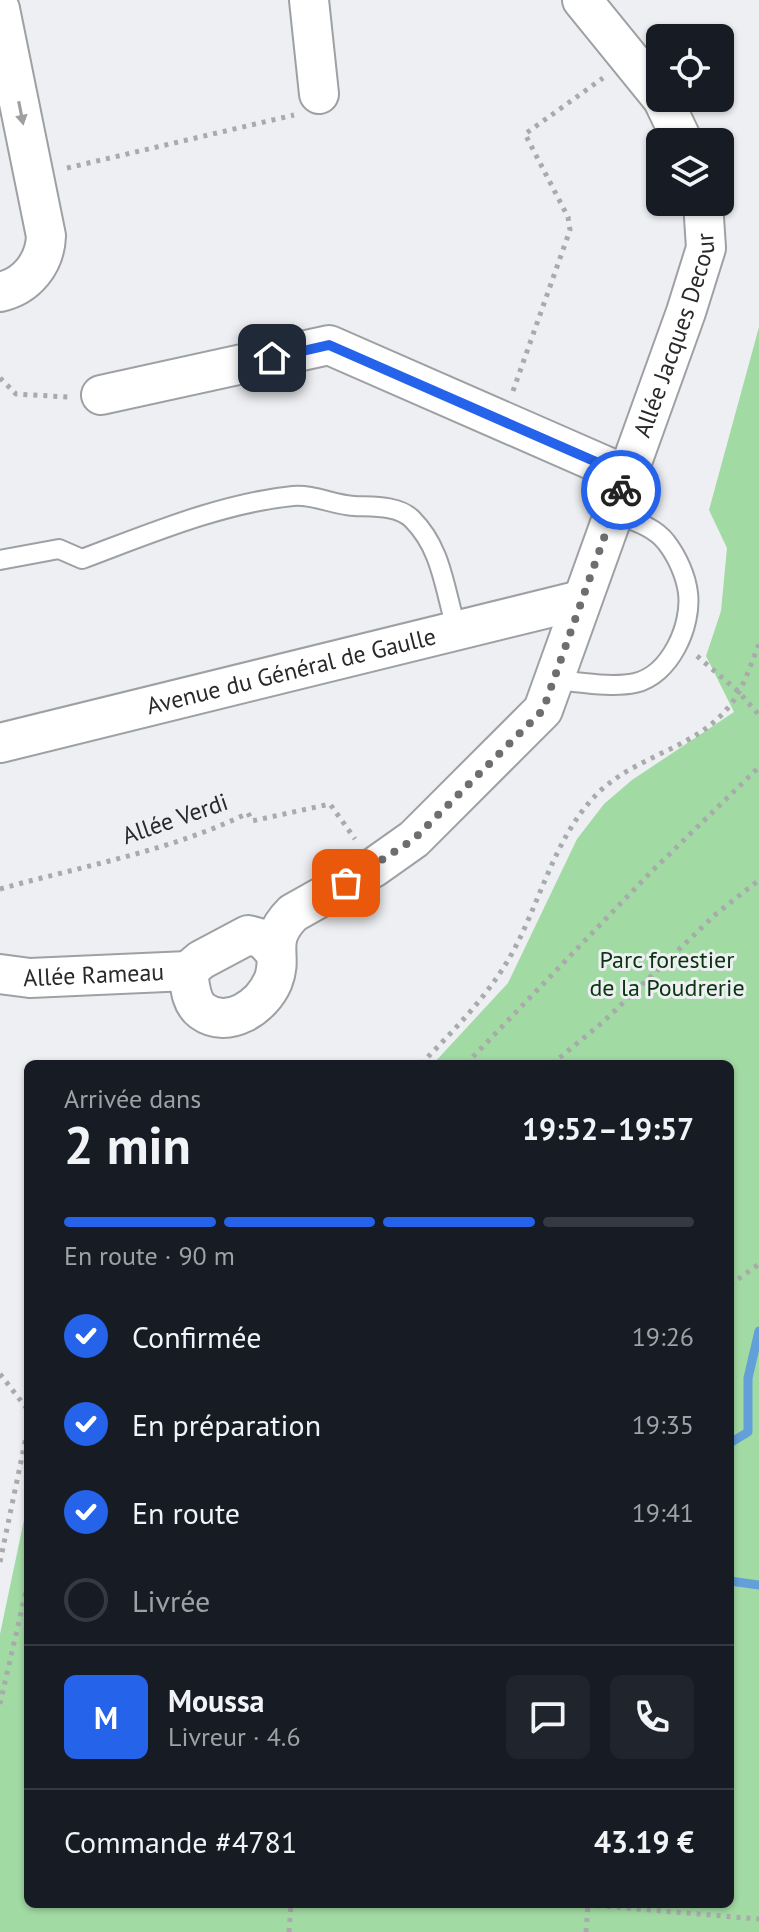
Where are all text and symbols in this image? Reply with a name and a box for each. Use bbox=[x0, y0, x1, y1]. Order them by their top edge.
map controls bbox=[646, 24, 734, 216]
button: locate bbox=[646, 24, 734, 112]
one-way arrow bbox=[15, 100, 28, 125]
button: layers bbox=[646, 128, 734, 216]
street label: Allée Jacques Decour bbox=[626, 232, 721, 441]
pin bbox=[238, 324, 306, 392]
icon: home bbox=[250, 336, 294, 380]
courier bbox=[581, 450, 661, 530]
icon: bike bbox=[599, 468, 643, 512]
street label: Avenue du Général de Gaulle bbox=[143, 620, 439, 721]
street label: Allée Verdi bbox=[118, 786, 232, 851]
pin bbox=[312, 849, 380, 917]
icon: bag bbox=[324, 861, 368, 905]
park label: Parc forestier de la Poudrerie bbox=[589, 944, 745, 1003]
street label: Allée Rameau bbox=[22, 956, 165, 993]
text: Arrivée dans bbox=[64, 1082, 201, 1115]
text: 19:52–19:57 bbox=[522, 1109, 694, 1148]
text: 2 min bbox=[64, 1111, 191, 1178]
text: En route · 90 m bbox=[64, 1239, 235, 1272]
icon: check bbox=[64, 1314, 108, 1358]
text: Confirmée bbox=[132, 1317, 261, 1356]
text: 19:26 bbox=[632, 1320, 694, 1353]
icon: check bbox=[64, 1402, 108, 1446]
text: En préparation bbox=[132, 1405, 321, 1444]
text: 19:35 bbox=[632, 1408, 694, 1441]
icon: check bbox=[64, 1490, 108, 1534]
text: En route bbox=[132, 1493, 240, 1532]
text: 19:41 bbox=[632, 1496, 694, 1529]
text: Livrée bbox=[132, 1581, 210, 1620]
button: chat bbox=[506, 1675, 590, 1759]
button: phone bbox=[610, 1675, 694, 1759]
text: Moussa bbox=[168, 1681, 264, 1720]
text: M bbox=[94, 1698, 118, 1737]
text: Livreur · 4.6 bbox=[168, 1720, 301, 1753]
text: Commande #4781 bbox=[64, 1822, 297, 1861]
text: 43.19 € bbox=[594, 1822, 694, 1861]

